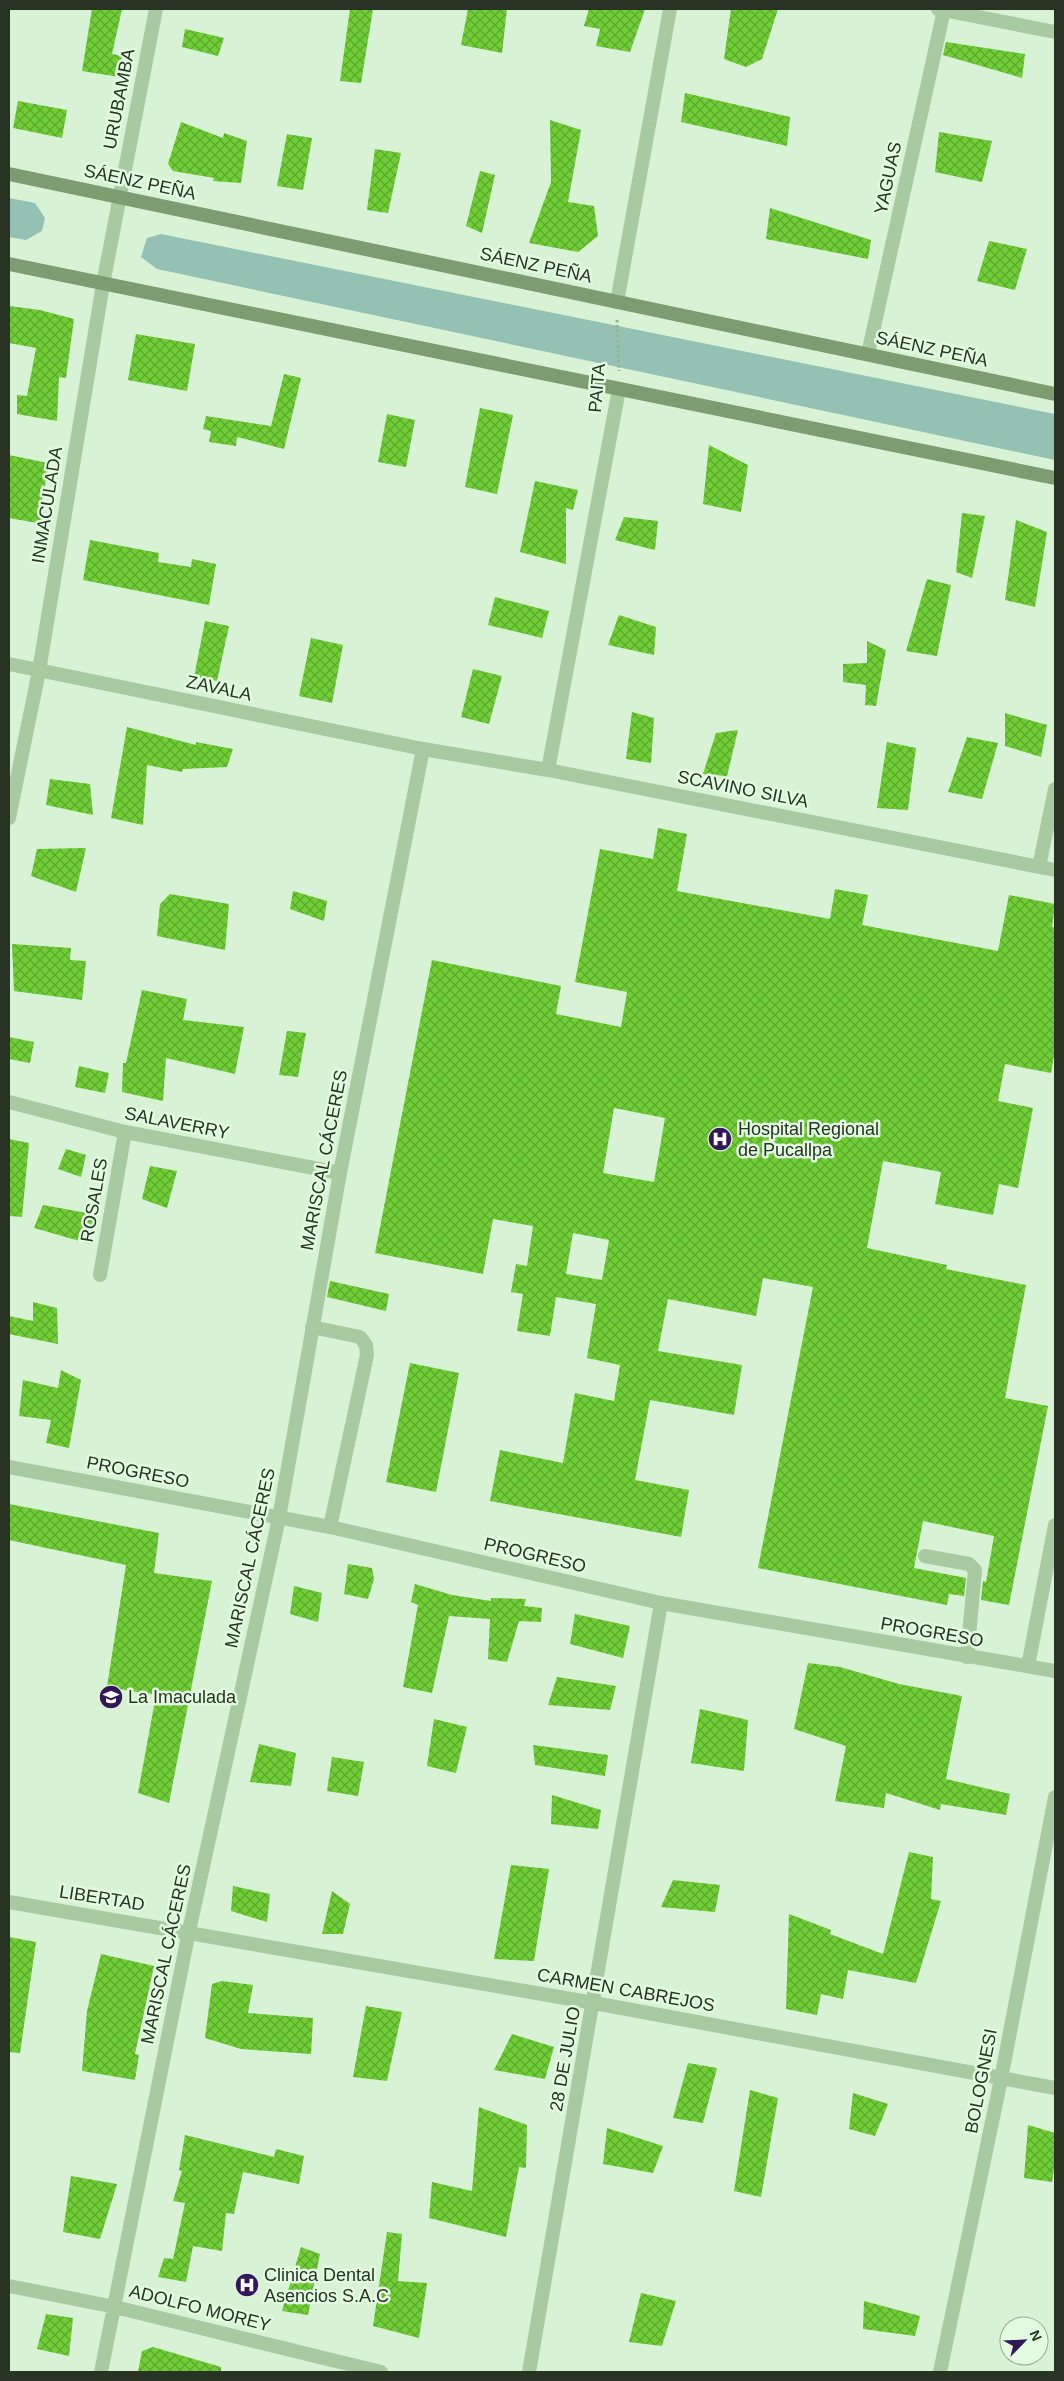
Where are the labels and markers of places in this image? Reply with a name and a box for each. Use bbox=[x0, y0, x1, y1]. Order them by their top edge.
place label: Hospital Regional de Pucallpa bbox=[738, 1119, 879, 1160]
hospital icon: Hospital Regional de Pucallpa bbox=[707, 1126, 733, 1152]
school or university icon: La Imaculada bbox=[98, 1684, 124, 1710]
place label: La Imaculada bbox=[128, 1687, 237, 1707]
place label: Clinica Dental Asencios S.A.C bbox=[264, 2265, 389, 2306]
hospital icon: Clinica Dental Asencios S.A.C bbox=[234, 2272, 260, 2298]

